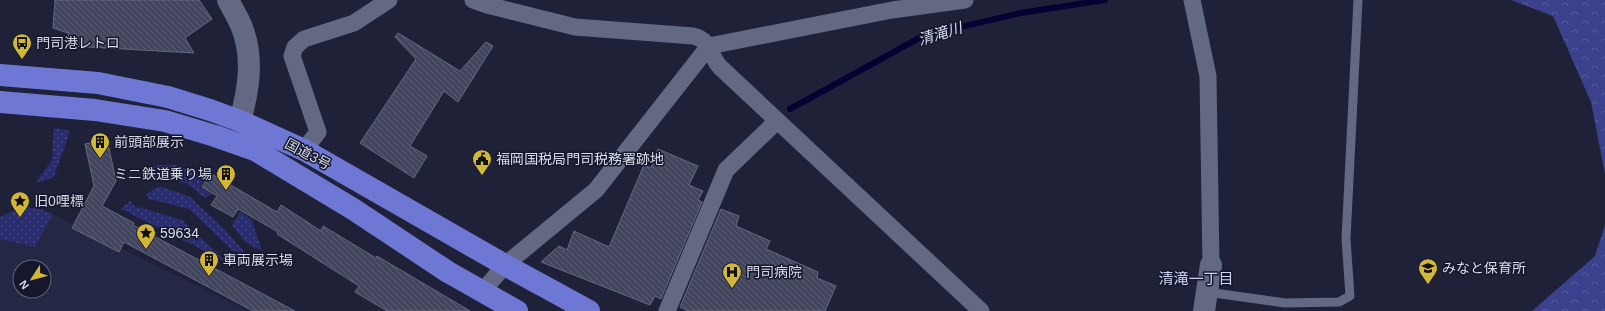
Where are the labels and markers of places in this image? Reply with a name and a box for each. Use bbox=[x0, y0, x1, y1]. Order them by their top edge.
bus stop icon: 門司港レトロ bbox=[11, 32, 33, 60]
place label: 門司港レトロ bbox=[36, 35, 120, 51]
building icon: 前頭部展示 bbox=[89, 131, 111, 159]
place label: 前頭部展示 bbox=[114, 134, 184, 150]
public building icon: 福岡国税局門司税務署跡地 bbox=[471, 148, 493, 176]
place label: 福岡国税局門司税務署跡地 bbox=[496, 151, 664, 167]
building icon: ミニ鉄道乗り場 bbox=[215, 163, 237, 191]
place label: ミニ鉄道乗り場 bbox=[114, 166, 212, 182]
place icon: 旧0哩標 bbox=[9, 190, 31, 218]
place label: 旧0哩標 bbox=[34, 193, 84, 209]
place icon: 59634 bbox=[135, 222, 157, 250]
place label: 59634 bbox=[160, 225, 199, 241]
building icon: 車両展示場 bbox=[198, 249, 220, 277]
place label: 車両展示場 bbox=[223, 252, 293, 268]
school or university icon: みなと保育所 bbox=[1417, 257, 1439, 285]
place label: みなと保育所 bbox=[1442, 260, 1526, 276]
hospital icon: 門司病院 bbox=[721, 261, 743, 289]
place label: 門司病院 bbox=[746, 264, 802, 280]

